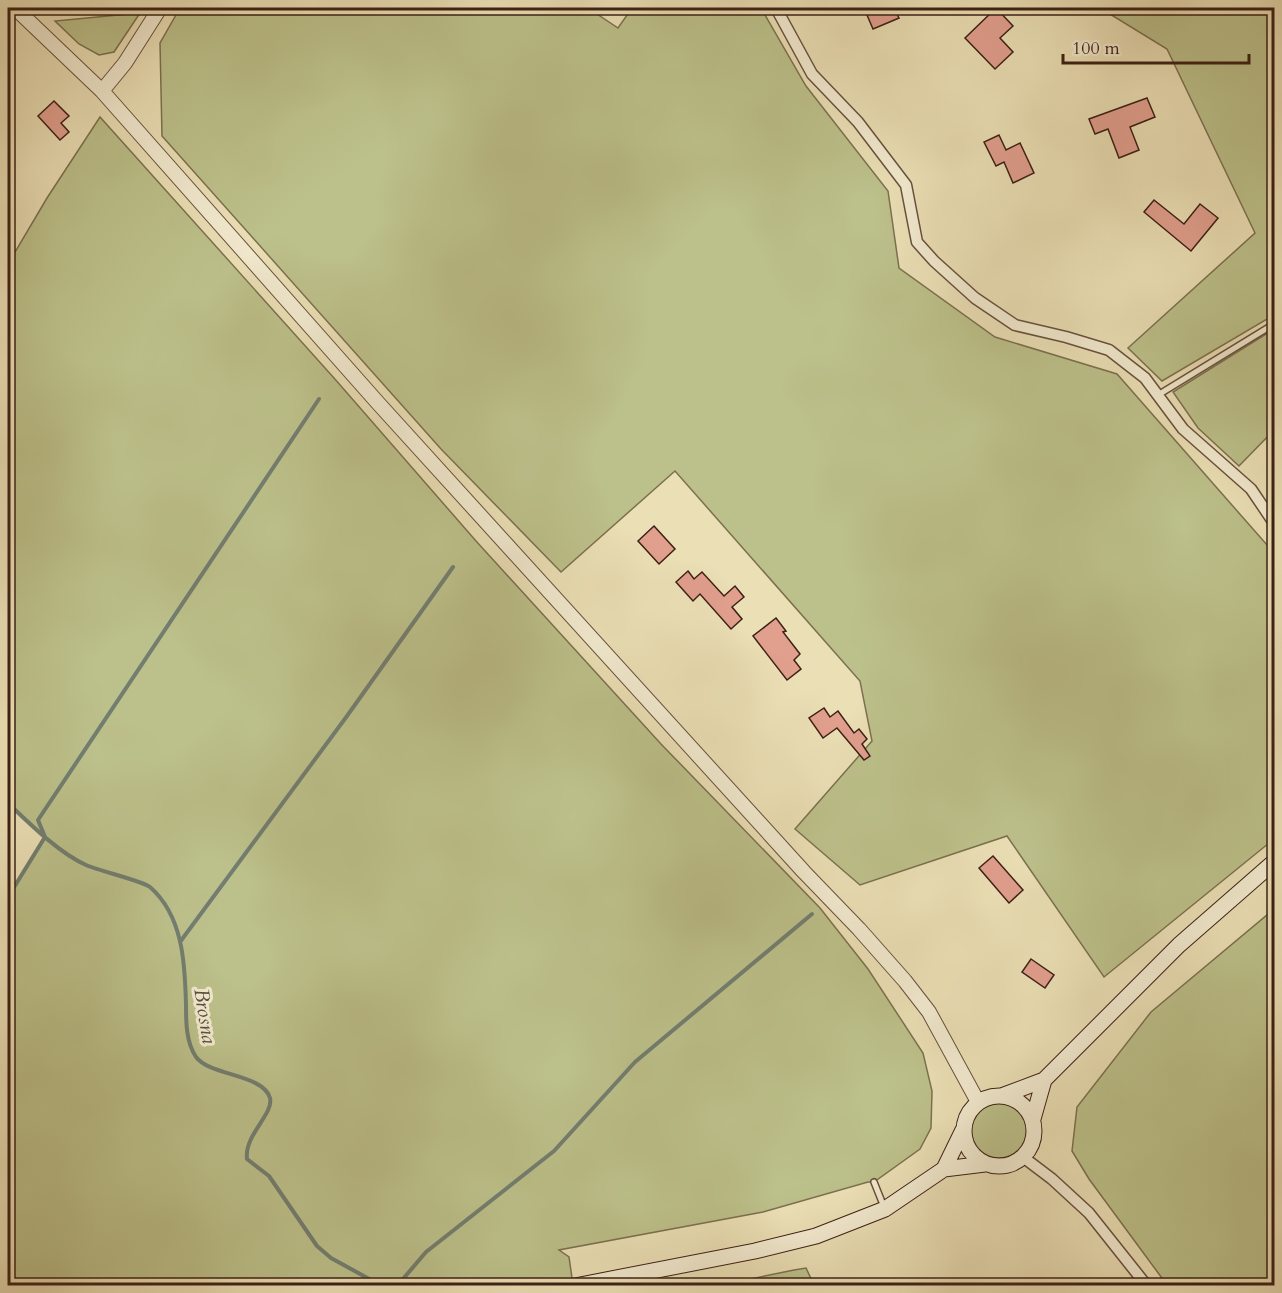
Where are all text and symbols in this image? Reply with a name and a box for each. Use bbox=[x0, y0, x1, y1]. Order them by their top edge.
scale bar bbox=[1063, 27, 1249, 65]
text: 100 m bbox=[1072, 36, 1120, 61]
water label: Brosna bbox=[186, 986, 224, 1046]

